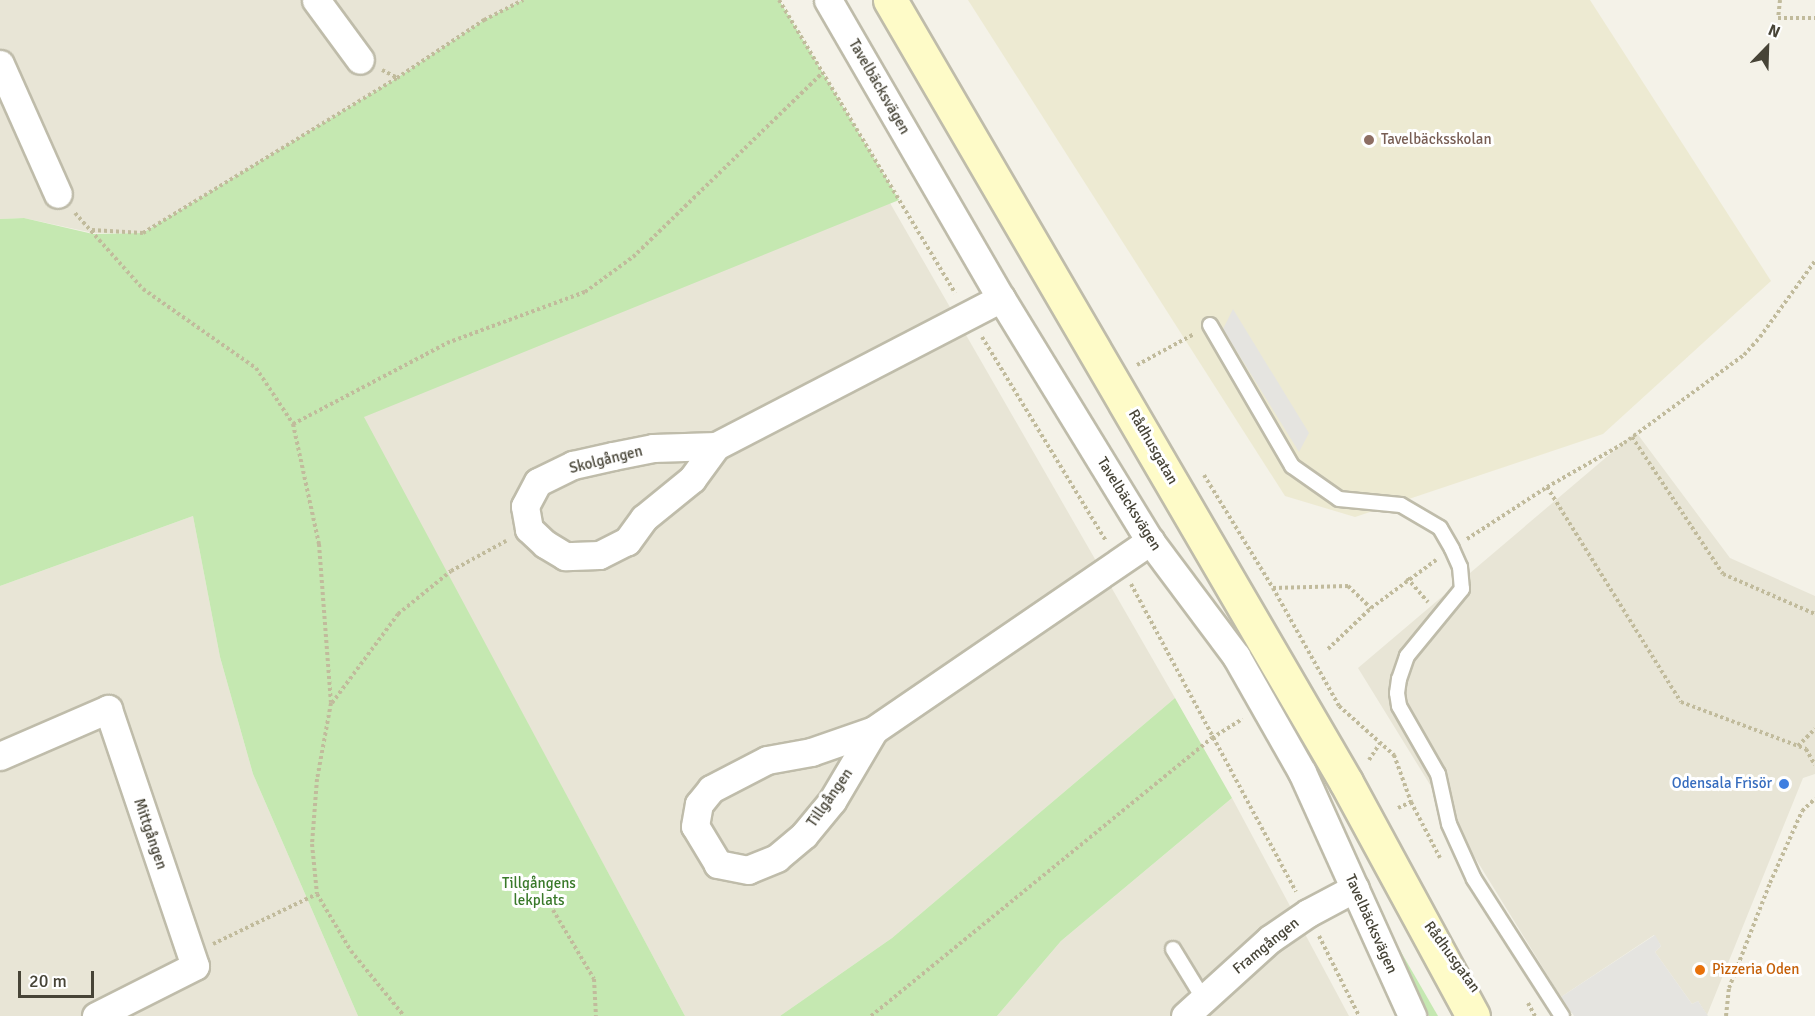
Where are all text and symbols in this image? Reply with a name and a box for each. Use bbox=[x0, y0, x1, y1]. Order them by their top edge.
north arrow bbox=[1737, 18, 1797, 78]
text: N bbox=[1765, 20, 1783, 43]
street label: Tavelbäcksvägen bbox=[845, 36, 913, 138]
place label: Tavelbäcksskolan bbox=[1381, 131, 1492, 149]
marker: Tavelbäcksskolan bbox=[1362, 133, 1376, 147]
street label: Rådhusgatan bbox=[1124, 406, 1182, 488]
street label: Skolgången bbox=[567, 442, 645, 478]
street label: Tavelbäcksvägen bbox=[1093, 454, 1165, 554]
street label: Tillgången bbox=[803, 765, 857, 831]
place label: Odensala Frisör bbox=[1672, 775, 1772, 793]
marker: Odensala Frisör bbox=[1777, 777, 1791, 791]
street label: Mittgången bbox=[129, 796, 171, 872]
street label: Tavelbäcksvägen bbox=[1341, 872, 1401, 976]
park label: Tillgångens lekplats bbox=[502, 874, 576, 909]
street label: Framgången bbox=[1229, 914, 1303, 978]
street label: Rådhusgatan bbox=[1420, 918, 1484, 996]
scale bar bbox=[21, 959, 98, 997]
place label: Pizzeria Oden bbox=[1712, 961, 1800, 979]
marker: Pizzeria Oden bbox=[1693, 963, 1707, 977]
text: 20 m bbox=[29, 970, 67, 992]

